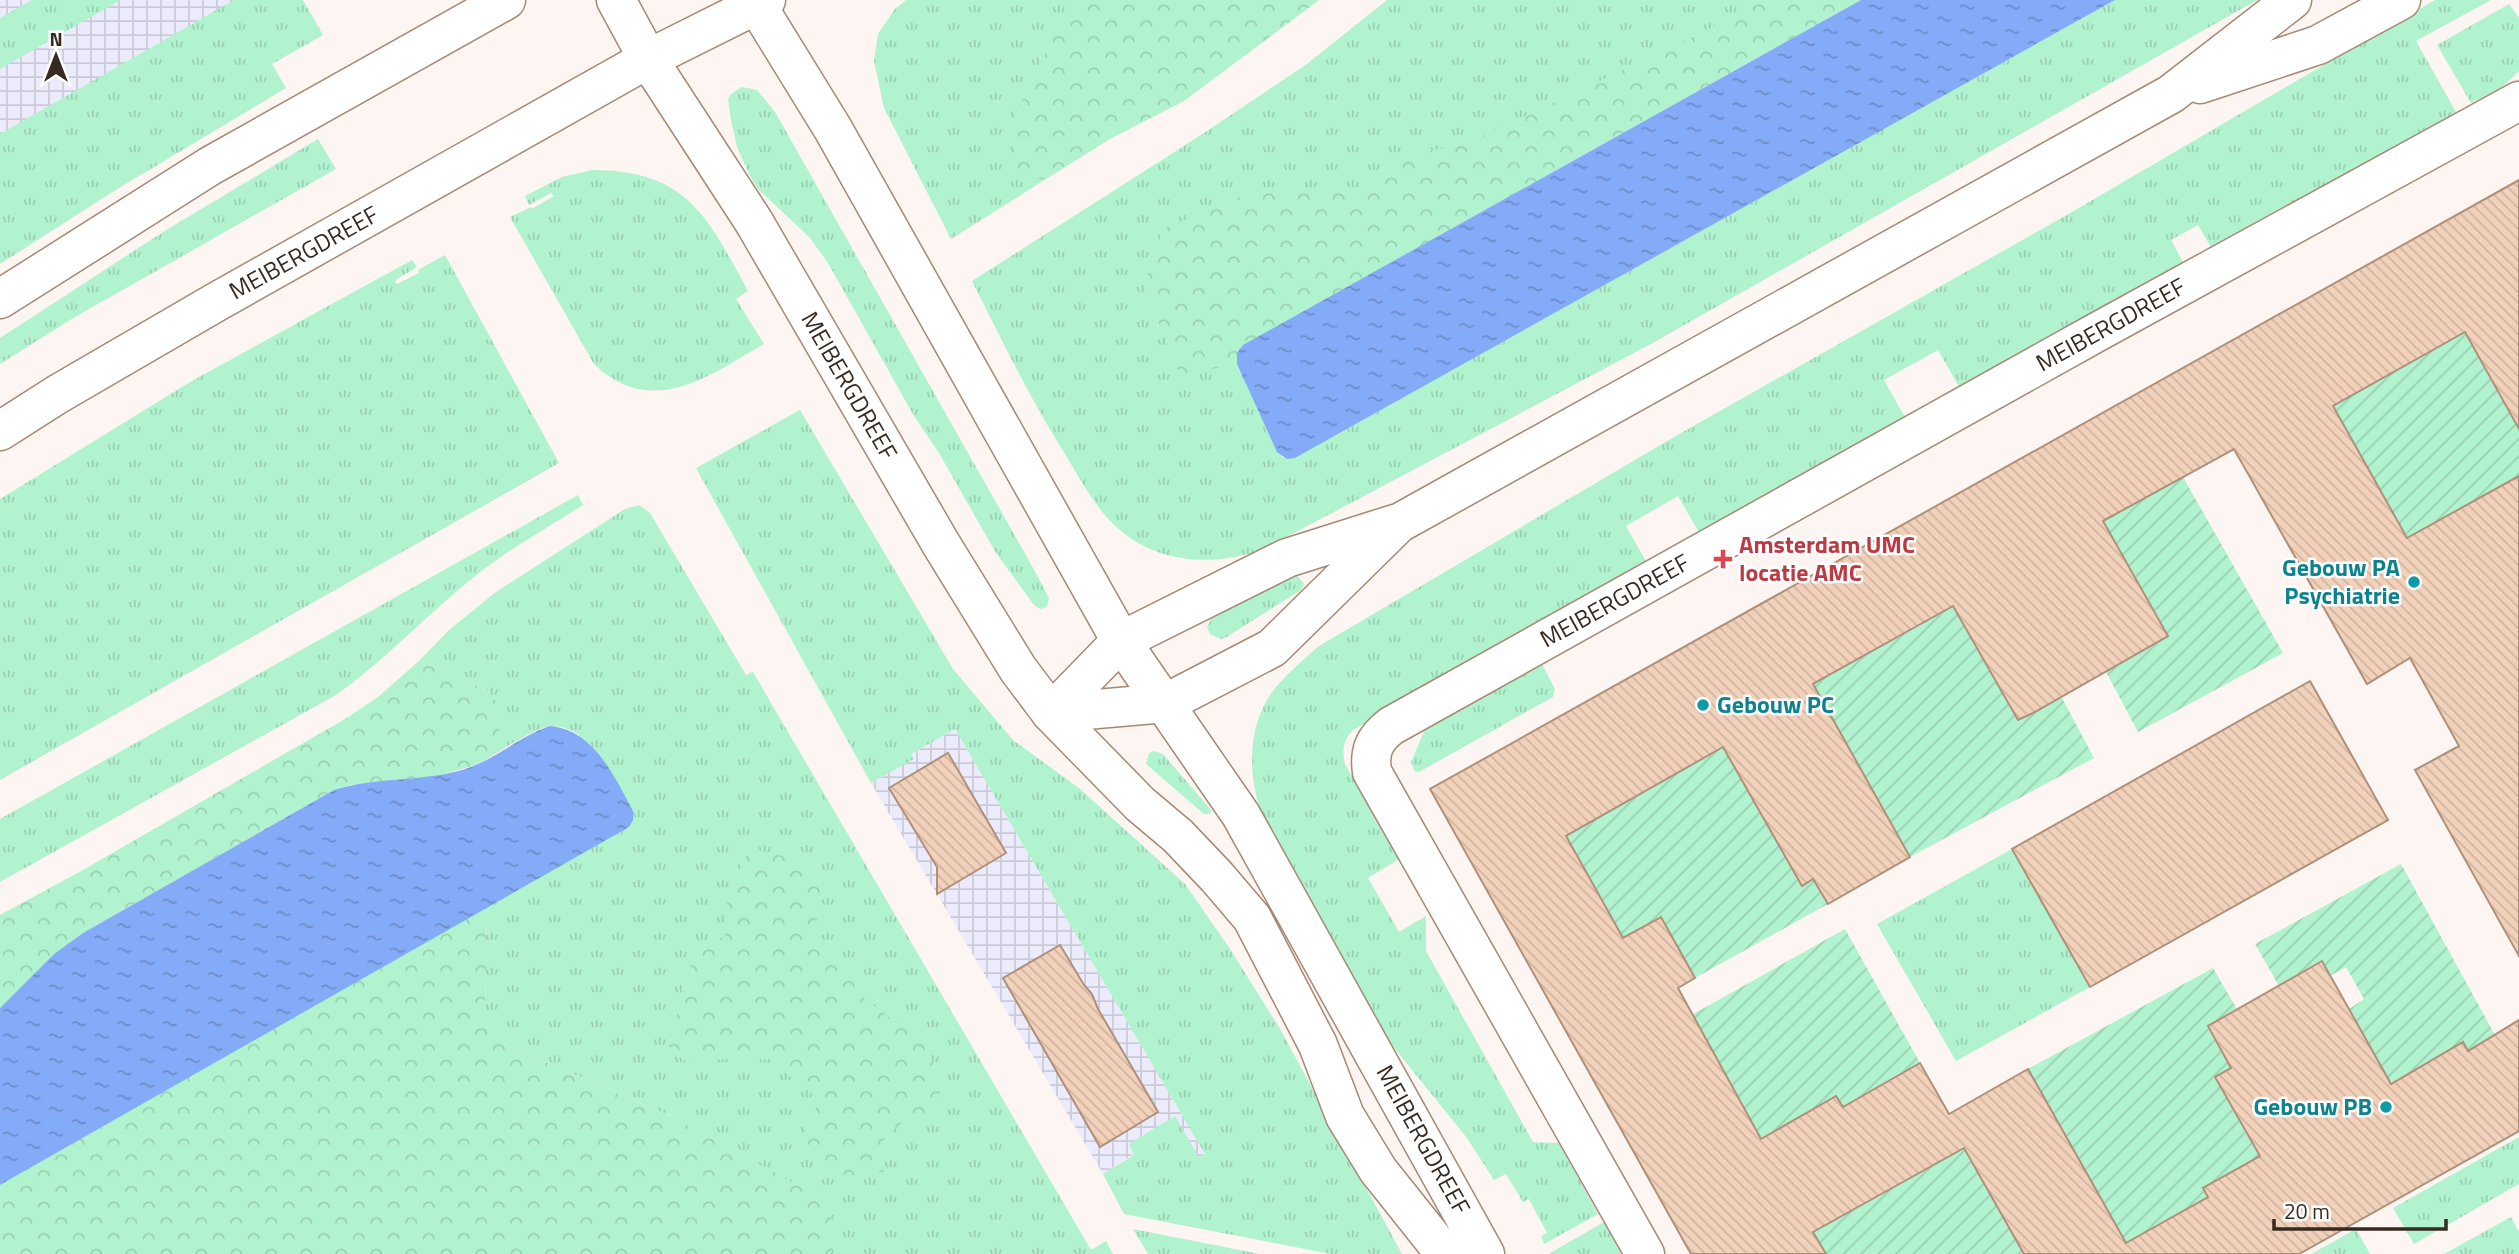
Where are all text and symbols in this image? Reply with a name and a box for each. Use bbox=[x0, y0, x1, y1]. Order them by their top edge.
north arrow bbox=[21, 21, 91, 91]
text: N bbox=[49, 24, 63, 53]
street label: MEIBERGDREEF bbox=[222, 196, 385, 308]
street label: MEIBERGDREEF bbox=[2029, 268, 2192, 380]
street label: MEIBERGDREEF bbox=[793, 304, 907, 467]
place label: Amsterdam UMC locatie AMC bbox=[1739, 526, 1915, 590]
street label: MEIBERGDREEF bbox=[1533, 544, 1696, 656]
marker: Amsterdam UMC locatie AMC bbox=[1713, 549, 1733, 569]
place label: Gebouw PA Psychiatrie bbox=[2282, 549, 2401, 613]
marker: Gebouw PA Psychiatrie bbox=[2406, 574, 2422, 590]
place label: Gebouw PC bbox=[1717, 686, 1834, 722]
marker: Gebouw PC bbox=[1695, 697, 1711, 713]
street label: MEIBERGDREEF bbox=[1368, 1058, 1480, 1221]
place label: Gebouw PB bbox=[2253, 1088, 2372, 1124]
marker: Gebouw PB bbox=[2378, 1099, 2394, 1115]
scale bar bbox=[2274, 1188, 2446, 1232]
text: 20 m bbox=[2284, 1195, 2330, 1227]

